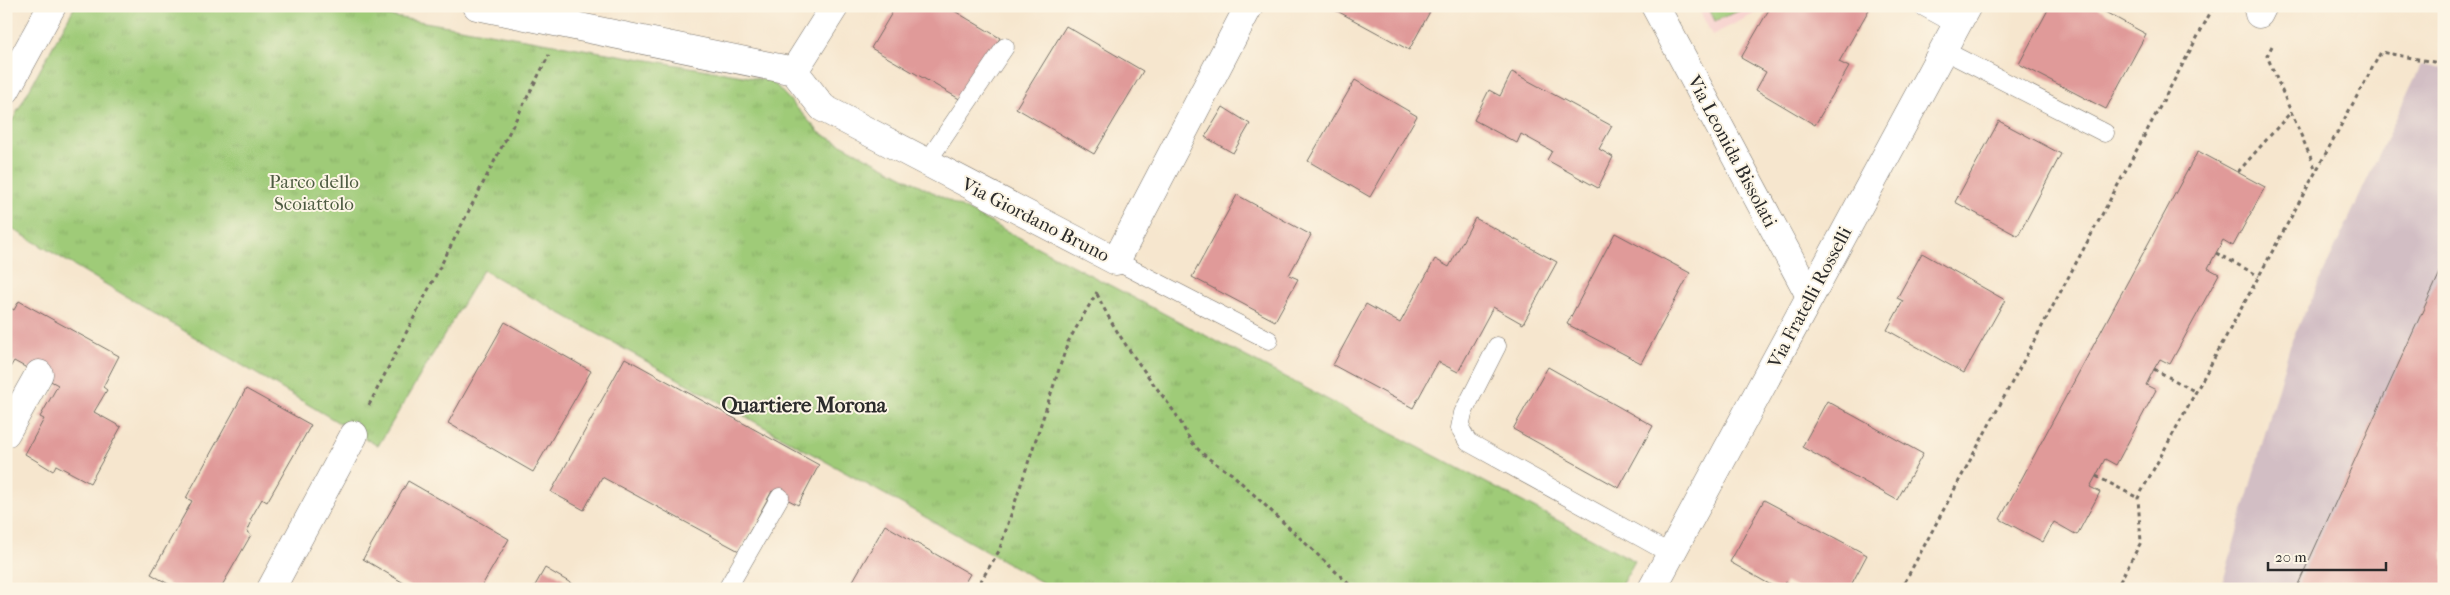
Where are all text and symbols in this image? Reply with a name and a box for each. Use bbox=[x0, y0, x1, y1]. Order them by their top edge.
street label: Via Leonida Bissolati bbox=[1682, 71, 1782, 232]
park label: Parco dello Scoiattolo bbox=[269, 171, 359, 215]
street label: Via Giordano Bruno bbox=[957, 173, 1113, 267]
street label: Via Fratelli Rosselli bbox=[1763, 223, 1857, 373]
district label: Quartiere Morona bbox=[721, 393, 888, 417]
scale bar bbox=[2268, 540, 2385, 572]
text: 20 m bbox=[2275, 548, 2307, 566]

